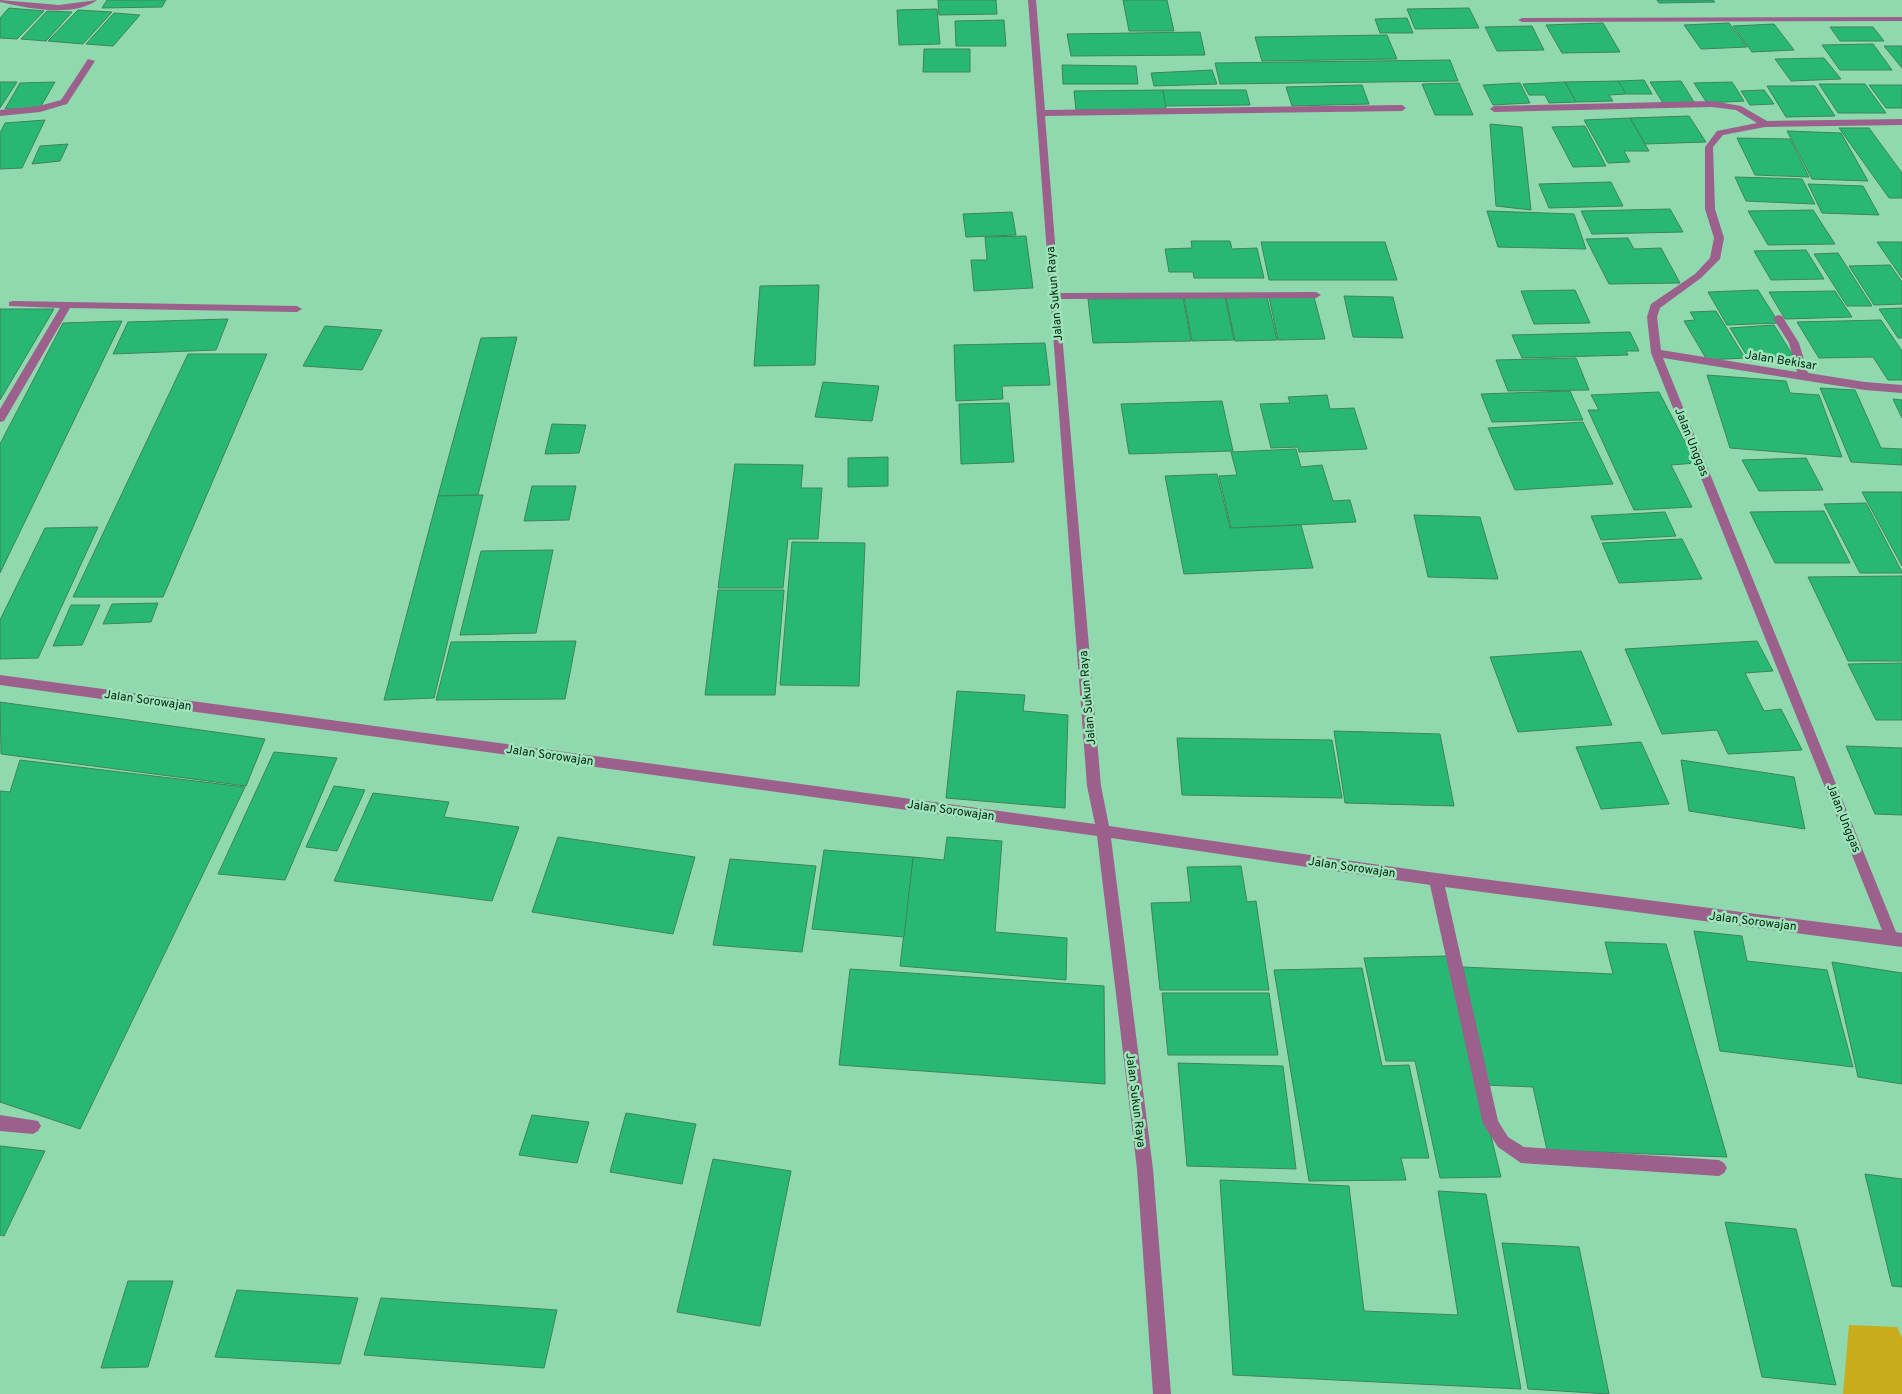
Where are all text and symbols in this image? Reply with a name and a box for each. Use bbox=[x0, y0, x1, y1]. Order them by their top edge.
street label: Jalan Sukun Raya bbox=[1043, 246, 1067, 342]
street label: Jalan Bekisar bbox=[1744, 347, 1818, 375]
street label: Jalan Unggas bbox=[1670, 406, 1712, 479]
street label: Jalan Sukun Raya bbox=[1076, 650, 1100, 746]
street label: Jalan Sorowajan bbox=[103, 687, 193, 715]
street label: Jalan Sorowajan bbox=[505, 742, 595, 770]
street label: Jalan Unggas bbox=[1822, 782, 1864, 855]
street label: Jalan Sorowajan bbox=[906, 797, 996, 825]
street label: Jalan Sorowajan bbox=[1307, 854, 1397, 882]
street label: Jalan Sorowajan bbox=[1708, 909, 1798, 935]
street label: Jalan Sukun Raya bbox=[1121, 1052, 1149, 1148]

